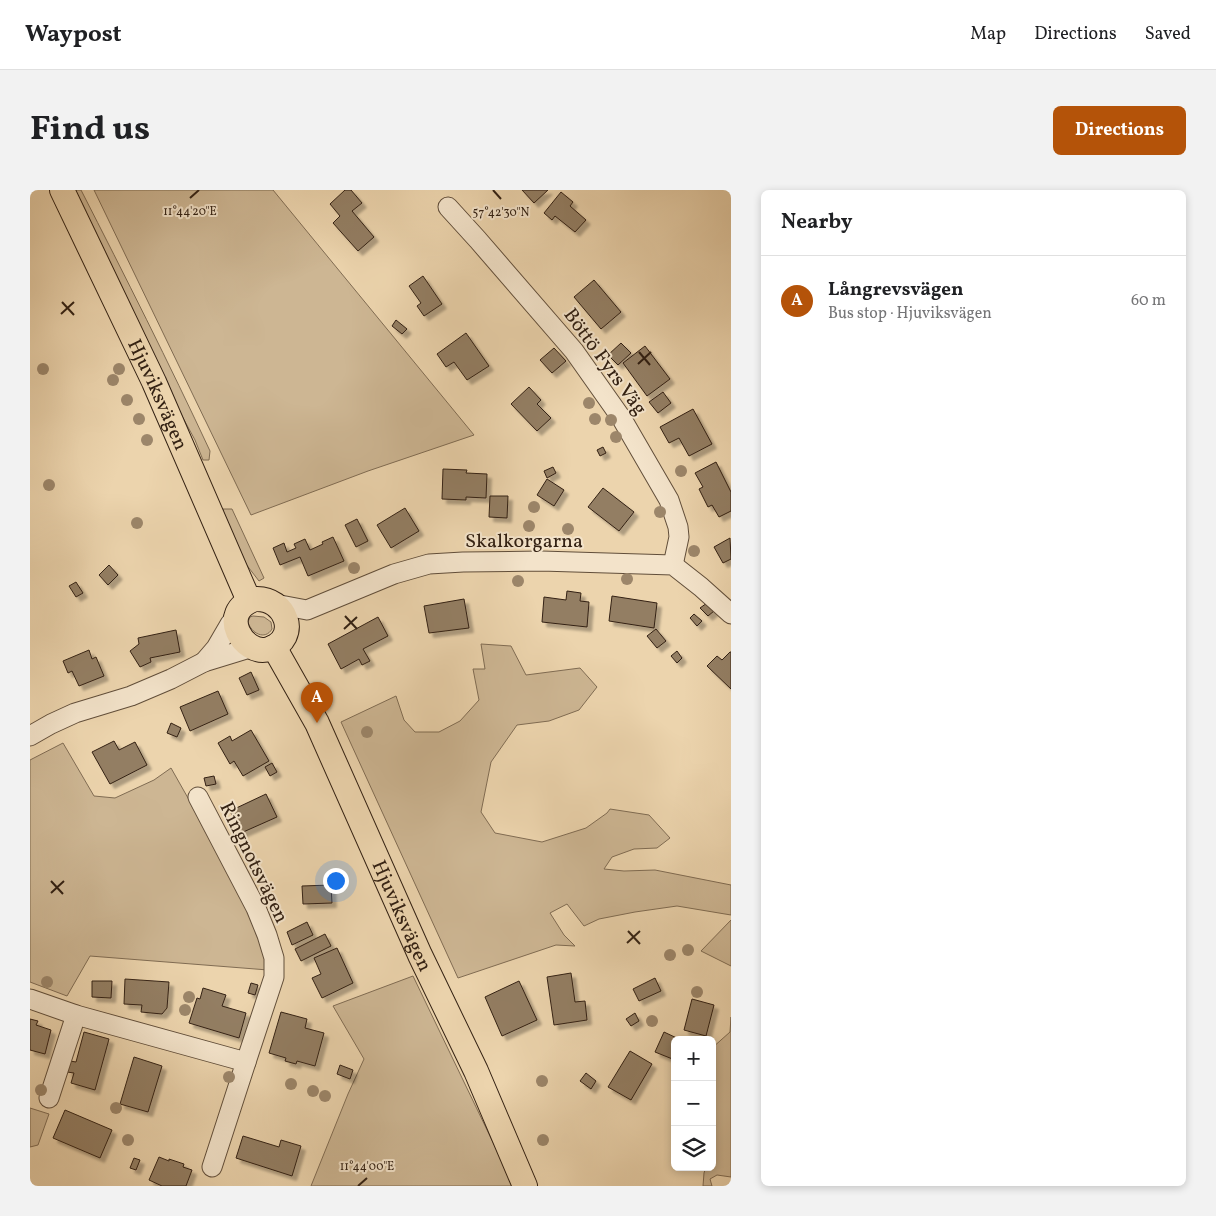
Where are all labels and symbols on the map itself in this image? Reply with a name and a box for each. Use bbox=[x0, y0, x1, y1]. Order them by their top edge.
text: 11°44'20"E bbox=[163, 204, 217, 220]
text: 57°42'30"N bbox=[473, 205, 529, 221]
street label: Böttö Fyrs Väg bbox=[556, 303, 653, 421]
street label: Hjuviksvägen bbox=[119, 335, 194, 455]
street label: Skalkorgarna bbox=[465, 528, 583, 556]
pin: A bbox=[301, 682, 333, 723]
street label: Ringnotsvägen bbox=[212, 798, 295, 928]
street label: Hjuviksvägen bbox=[364, 856, 438, 977]
your location bbox=[323, 868, 349, 894]
text: 11°44'00"E bbox=[340, 1159, 394, 1175]

